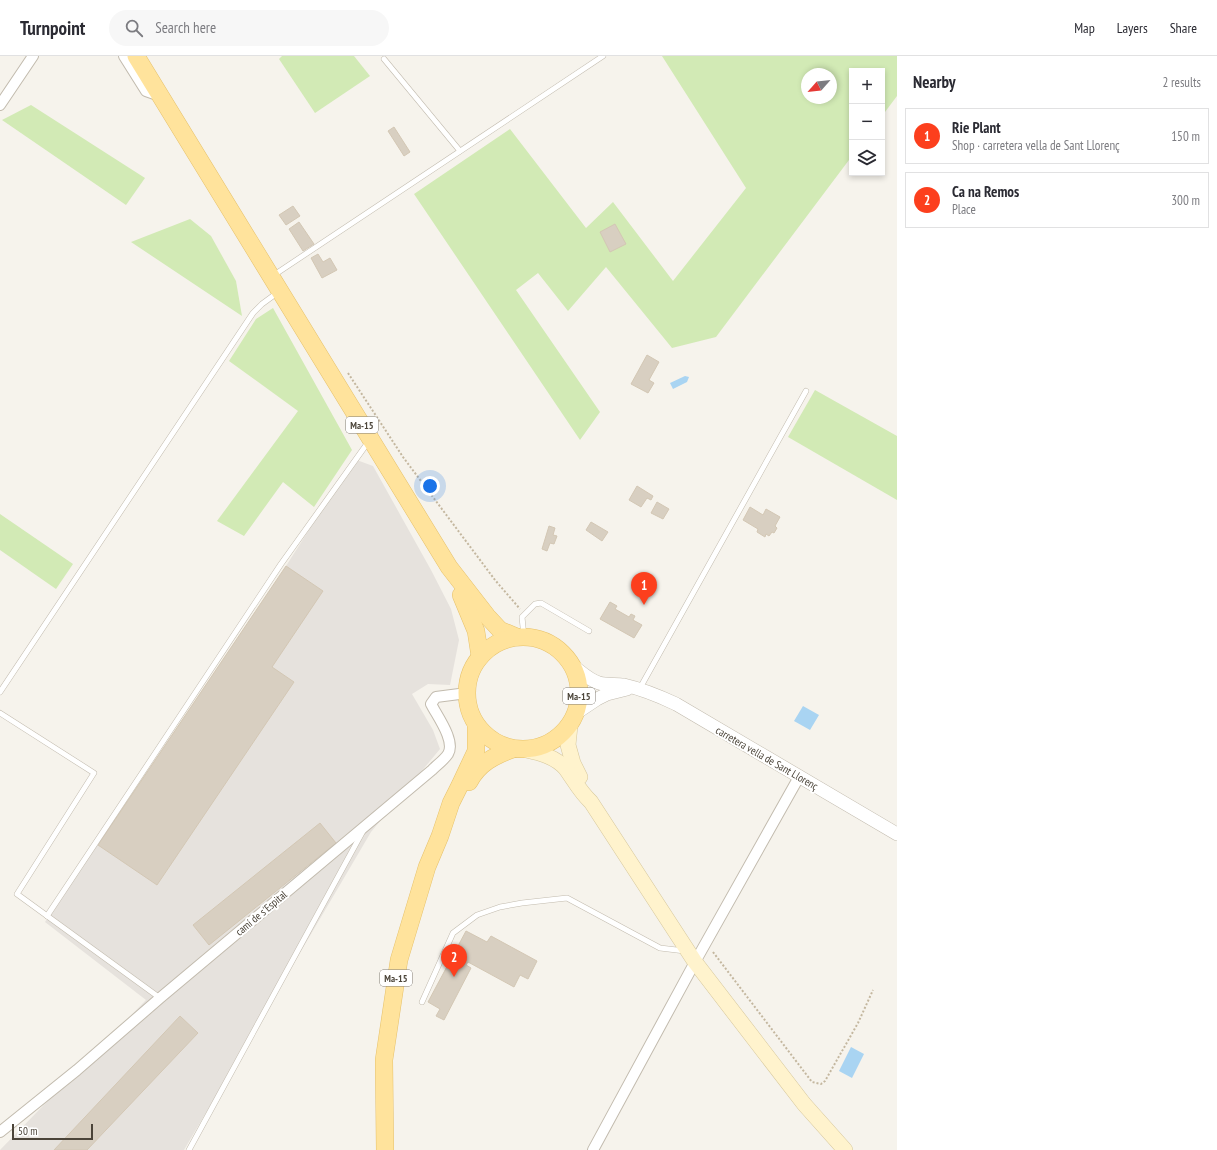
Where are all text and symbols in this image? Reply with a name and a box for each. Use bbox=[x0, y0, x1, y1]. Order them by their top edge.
search box bbox=[109, 10, 389, 46]
text: Turnpoint bbox=[20, 16, 85, 40]
icon: search bbox=[123, 17, 145, 39]
text: Search here bbox=[155, 18, 216, 37]
text: Map bbox=[1074, 19, 1095, 37]
text: Layers bbox=[1117, 19, 1148, 37]
text: Share bbox=[1170, 19, 1197, 37]
north arrow bbox=[801, 68, 837, 104]
map controls bbox=[849, 68, 885, 176]
button: + bbox=[849, 68, 885, 104]
text: Nearby bbox=[913, 71, 956, 93]
text: 2 results bbox=[1162, 74, 1201, 91]
button: − bbox=[849, 104, 885, 140]
text: Rie Plant bbox=[952, 118, 1001, 137]
text: 1 bbox=[924, 128, 930, 145]
text: 150 m bbox=[1171, 128, 1200, 145]
text: Shop · carretera vella de Sant Llorenç bbox=[952, 137, 1120, 154]
button: layers bbox=[849, 140, 885, 176]
text: Ca na Remos bbox=[952, 182, 1019, 201]
text: 2 bbox=[924, 192, 930, 209]
text: 300 m bbox=[1171, 192, 1200, 209]
text: Place bbox=[952, 201, 976, 218]
road number: Ma-15 bbox=[346, 417, 378, 433]
your location bbox=[420, 476, 440, 496]
pin: 1 bbox=[631, 572, 657, 605]
road number: Ma-15 bbox=[563, 688, 595, 704]
street label: carretera vella de Sant Llorenç bbox=[713, 723, 821, 793]
street label: camí de s'Espital bbox=[232, 887, 290, 939]
pin: 2 bbox=[441, 944, 467, 977]
road number: Ma-15 bbox=[380, 970, 412, 986]
scale bar bbox=[12, 1122, 93, 1141]
text: 50 m bbox=[18, 1124, 37, 1138]

